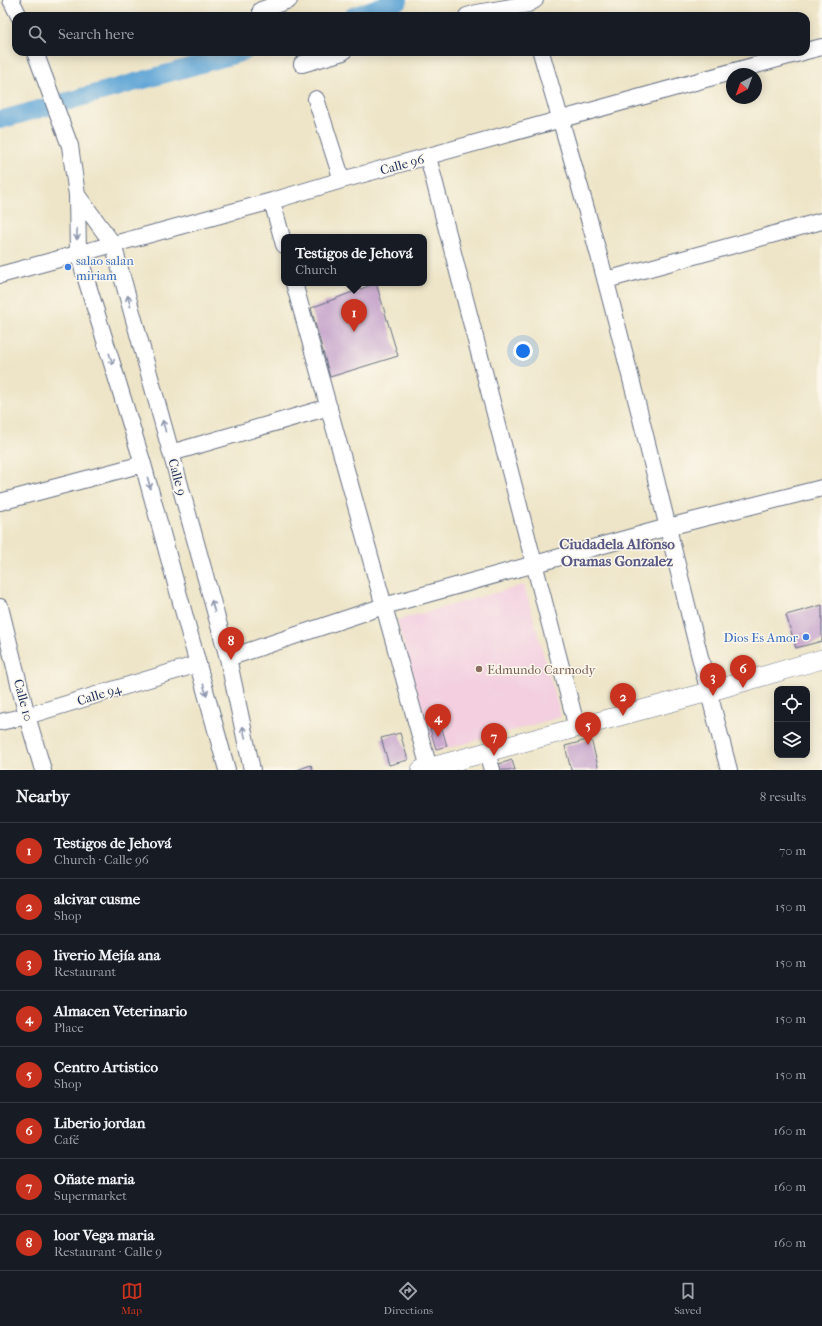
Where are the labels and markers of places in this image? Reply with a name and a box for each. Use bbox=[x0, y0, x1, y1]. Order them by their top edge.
place label: salao salan miriam bbox=[76, 253, 134, 283]
marker: salao salan miriam bbox=[63, 262, 73, 272]
pin: 1 bbox=[341, 299, 367, 332]
pin: 8 bbox=[218, 627, 244, 660]
place label: Dios Es Amor bbox=[723, 630, 798, 645]
marker: Dios Es Amor bbox=[801, 632, 811, 642]
pin: 6 bbox=[730, 655, 756, 688]
place label: Edmundo Carmody bbox=[487, 662, 597, 677]
pin: 3 bbox=[700, 663, 726, 696]
marker: Edmundo Carmody bbox=[474, 664, 484, 674]
pin: 2 bbox=[610, 683, 636, 716]
pin: 4 bbox=[425, 704, 451, 737]
pin: 5 bbox=[575, 712, 601, 745]
pin: 7 bbox=[481, 723, 507, 756]

